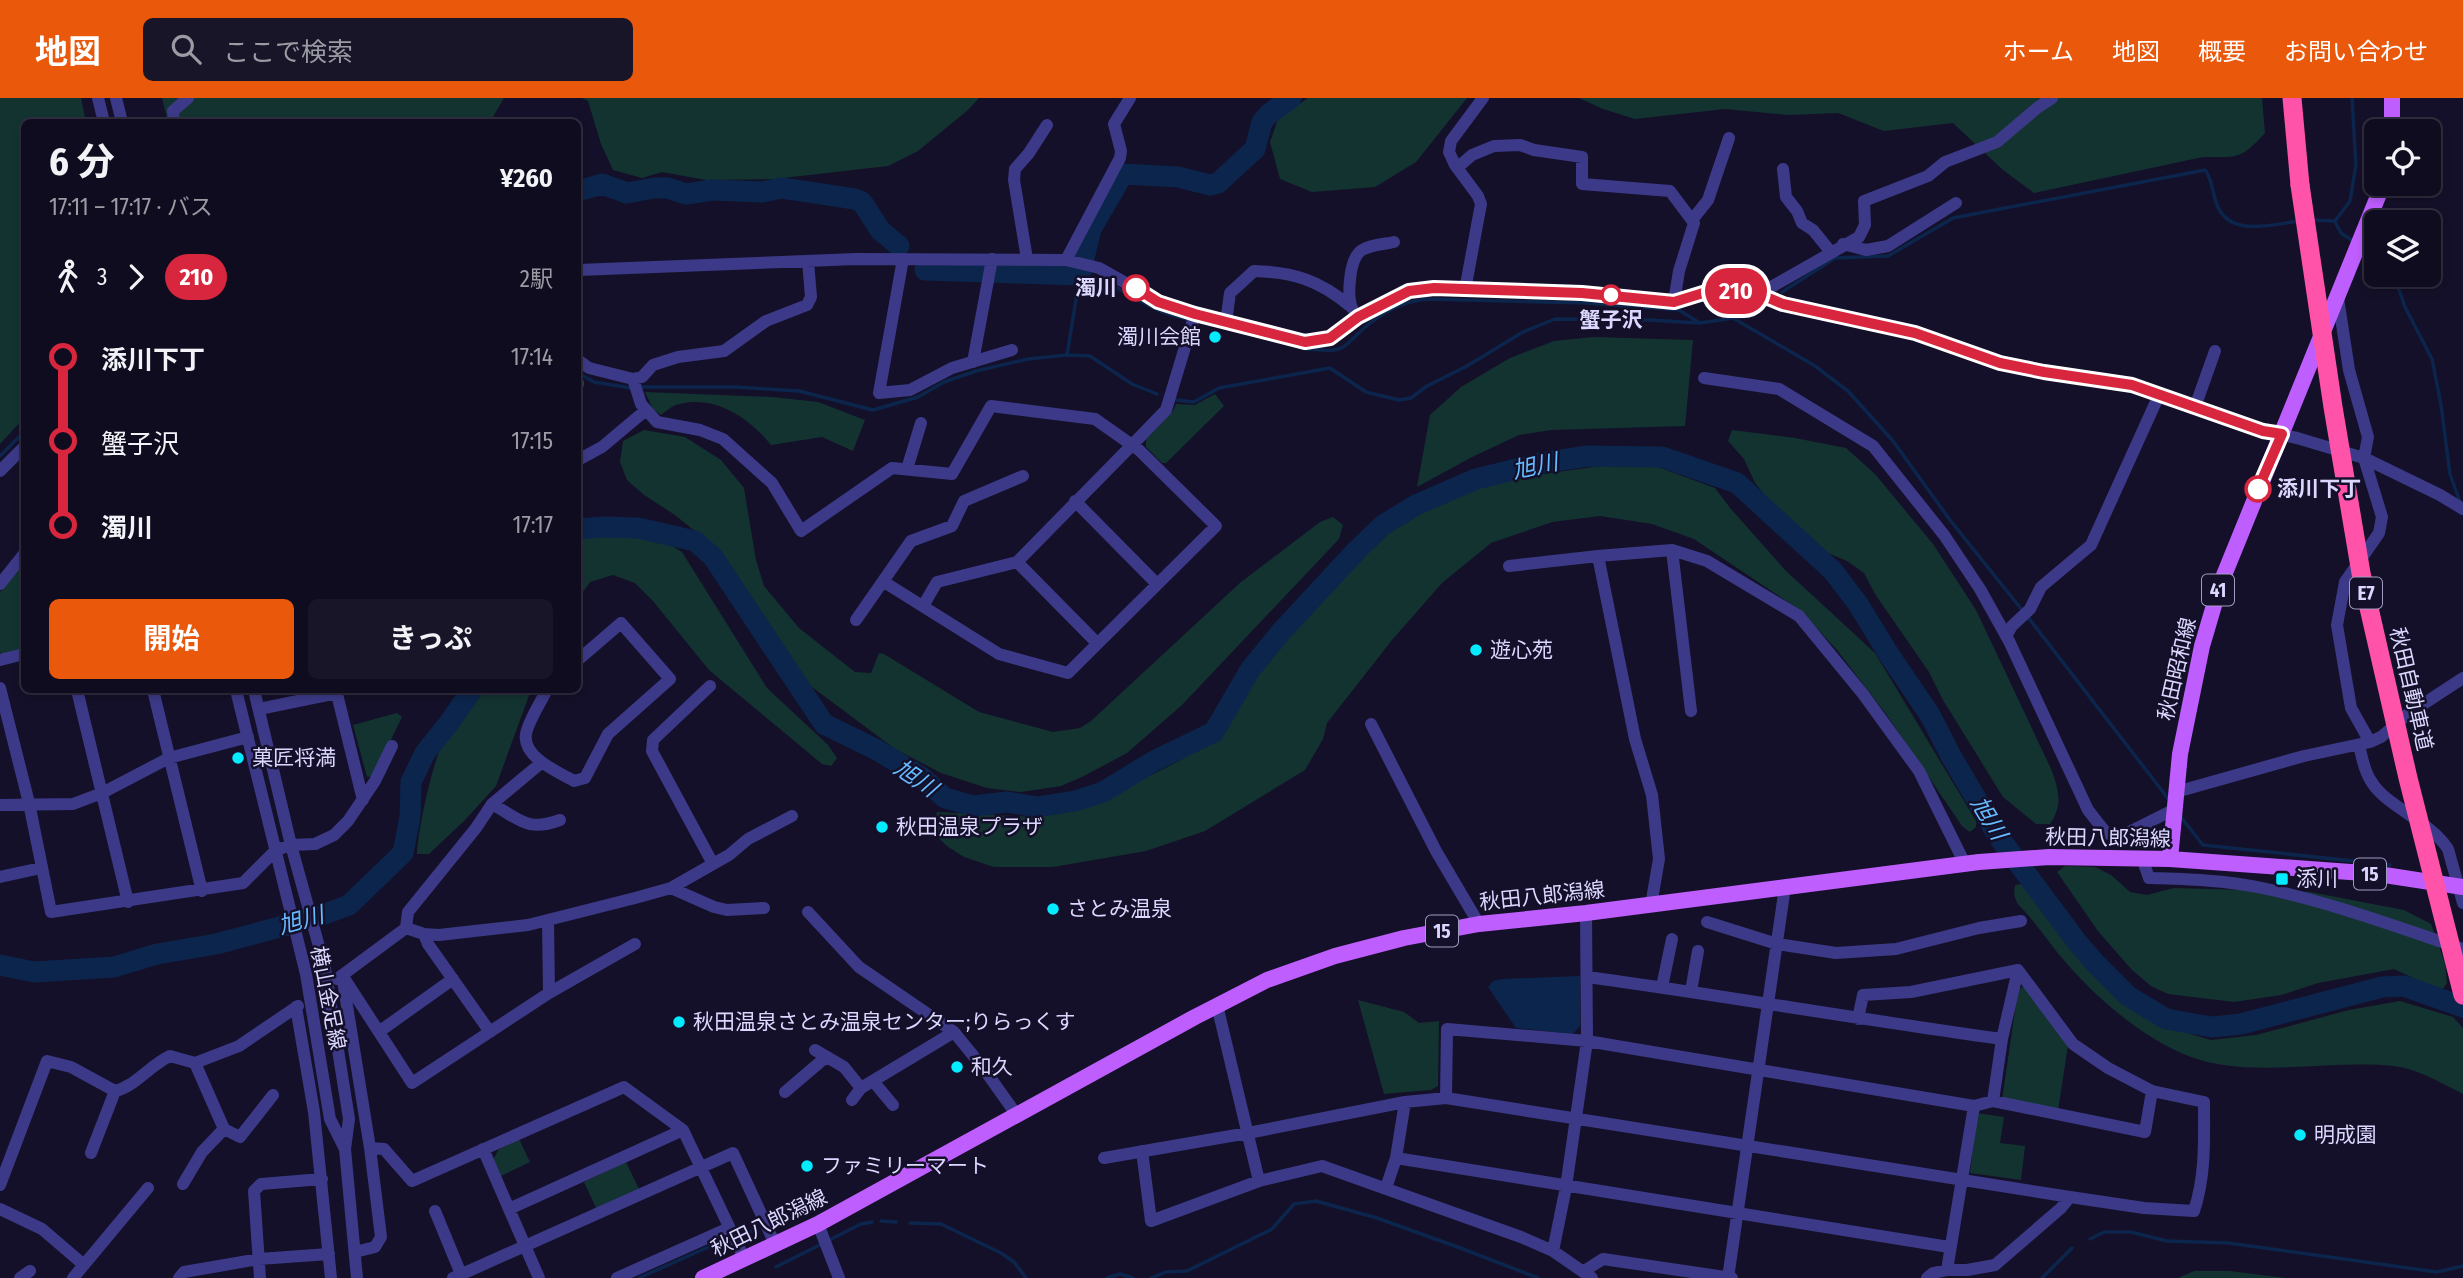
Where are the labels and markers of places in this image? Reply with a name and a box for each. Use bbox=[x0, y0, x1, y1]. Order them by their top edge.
place label: 濁川 bbox=[1075, 275, 1117, 301]
marker: 濁川 bbox=[1123, 275, 1149, 301]
marker: 蟹子沢 bbox=[1601, 285, 1621, 305]
place label: 蟹子沢 bbox=[1580, 307, 1643, 333]
place label: 濁川会館 bbox=[1117, 324, 1201, 350]
marker: 濁川会館 bbox=[1207, 329, 1223, 345]
marker: 添川下丁 bbox=[2245, 476, 2271, 502]
place label: 添川下丁 bbox=[2277, 476, 2361, 502]
place label: 遊心苑 bbox=[1490, 637, 1553, 663]
marker: 遊心苑 bbox=[1468, 642, 1484, 658]
place label: 菓匠将満 bbox=[252, 745, 336, 771]
marker: 菓匠将満 bbox=[230, 750, 246, 766]
place label: 秋田温泉プラザ bbox=[896, 814, 1043, 840]
marker: 秋田温泉プラザ bbox=[874, 819, 890, 835]
place label: 添川 bbox=[2296, 866, 2338, 892]
marker: 添川 bbox=[2274, 871, 2290, 887]
place label: さとみ温泉 bbox=[1067, 896, 1172, 922]
marker: さとみ温泉 bbox=[1045, 901, 1061, 917]
place label: 秋田温泉さとみ温泉センター;りらっくす bbox=[693, 1009, 1075, 1035]
marker: 秋田温泉さとみ温泉センター;りらっくす bbox=[671, 1014, 687, 1030]
place label: 和久 bbox=[971, 1054, 1013, 1080]
marker: 和久 bbox=[949, 1059, 965, 1075]
place label: 明成園 bbox=[2314, 1122, 2377, 1148]
marker: 明成園 bbox=[2292, 1127, 2308, 1143]
place label: ファミリーマート bbox=[821, 1153, 989, 1179]
marker: ファミリーマート bbox=[799, 1158, 815, 1174]

